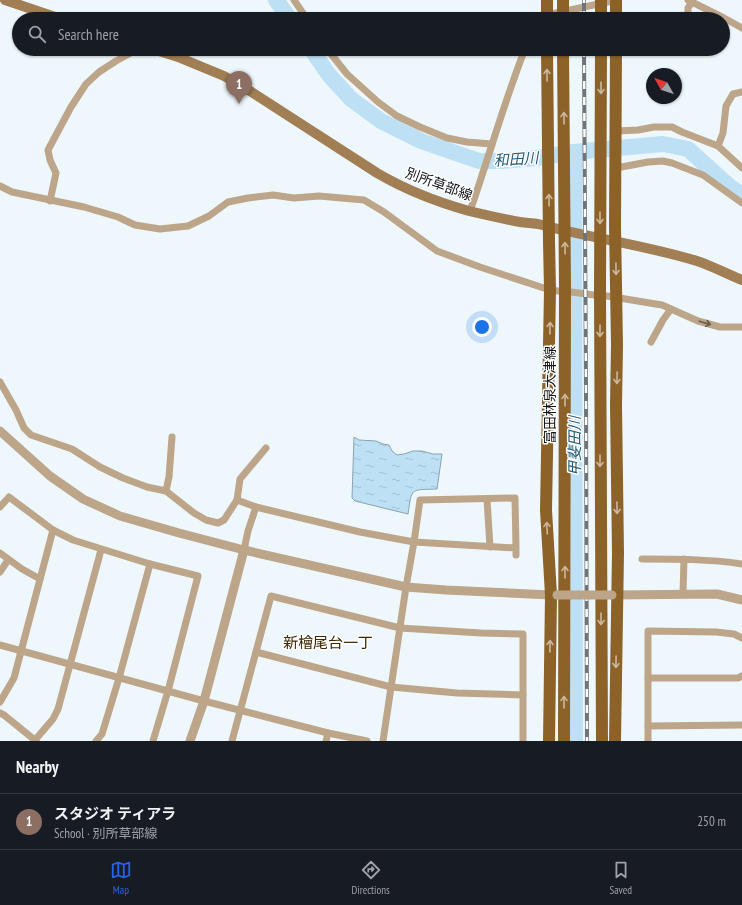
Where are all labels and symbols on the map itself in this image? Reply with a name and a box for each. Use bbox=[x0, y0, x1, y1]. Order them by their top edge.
north arrow bbox=[646, 68, 682, 104]
one-way arrow bbox=[544, 69, 551, 82]
pin: 1 bbox=[226, 71, 252, 104]
one-way arrow bbox=[597, 81, 605, 94]
one-way arrow bbox=[560, 112, 568, 125]
water label: 和田川 bbox=[493, 148, 541, 170]
street label: 別所草部線 bbox=[403, 164, 475, 204]
one-way arrow bbox=[545, 194, 553, 207]
one-way arrow bbox=[596, 211, 604, 224]
one-way arrow bbox=[561, 242, 569, 255]
one-way arrow bbox=[612, 262, 620, 275]
your location bbox=[472, 317, 492, 337]
one-way arrow bbox=[699, 320, 712, 327]
one-way arrow bbox=[546, 322, 554, 335]
one-way arrow bbox=[596, 324, 604, 337]
street label: 富田林泉大津線 bbox=[541, 346, 559, 444]
one-way arrow bbox=[613, 371, 621, 384]
one-way arrow bbox=[561, 394, 569, 407]
water label: 甲斐田川 bbox=[565, 414, 584, 476]
one-way arrow bbox=[597, 454, 604, 467]
one-way arrow bbox=[613, 501, 621, 514]
one-way arrow bbox=[544, 522, 551, 535]
one-way arrow bbox=[561, 566, 569, 579]
one-way arrow bbox=[597, 612, 605, 625]
district label: 新檜尾台一丁 bbox=[283, 633, 373, 652]
one-way arrow bbox=[546, 640, 554, 653]
one-way arrow bbox=[612, 655, 620, 668]
one-way arrow bbox=[560, 696, 568, 709]

